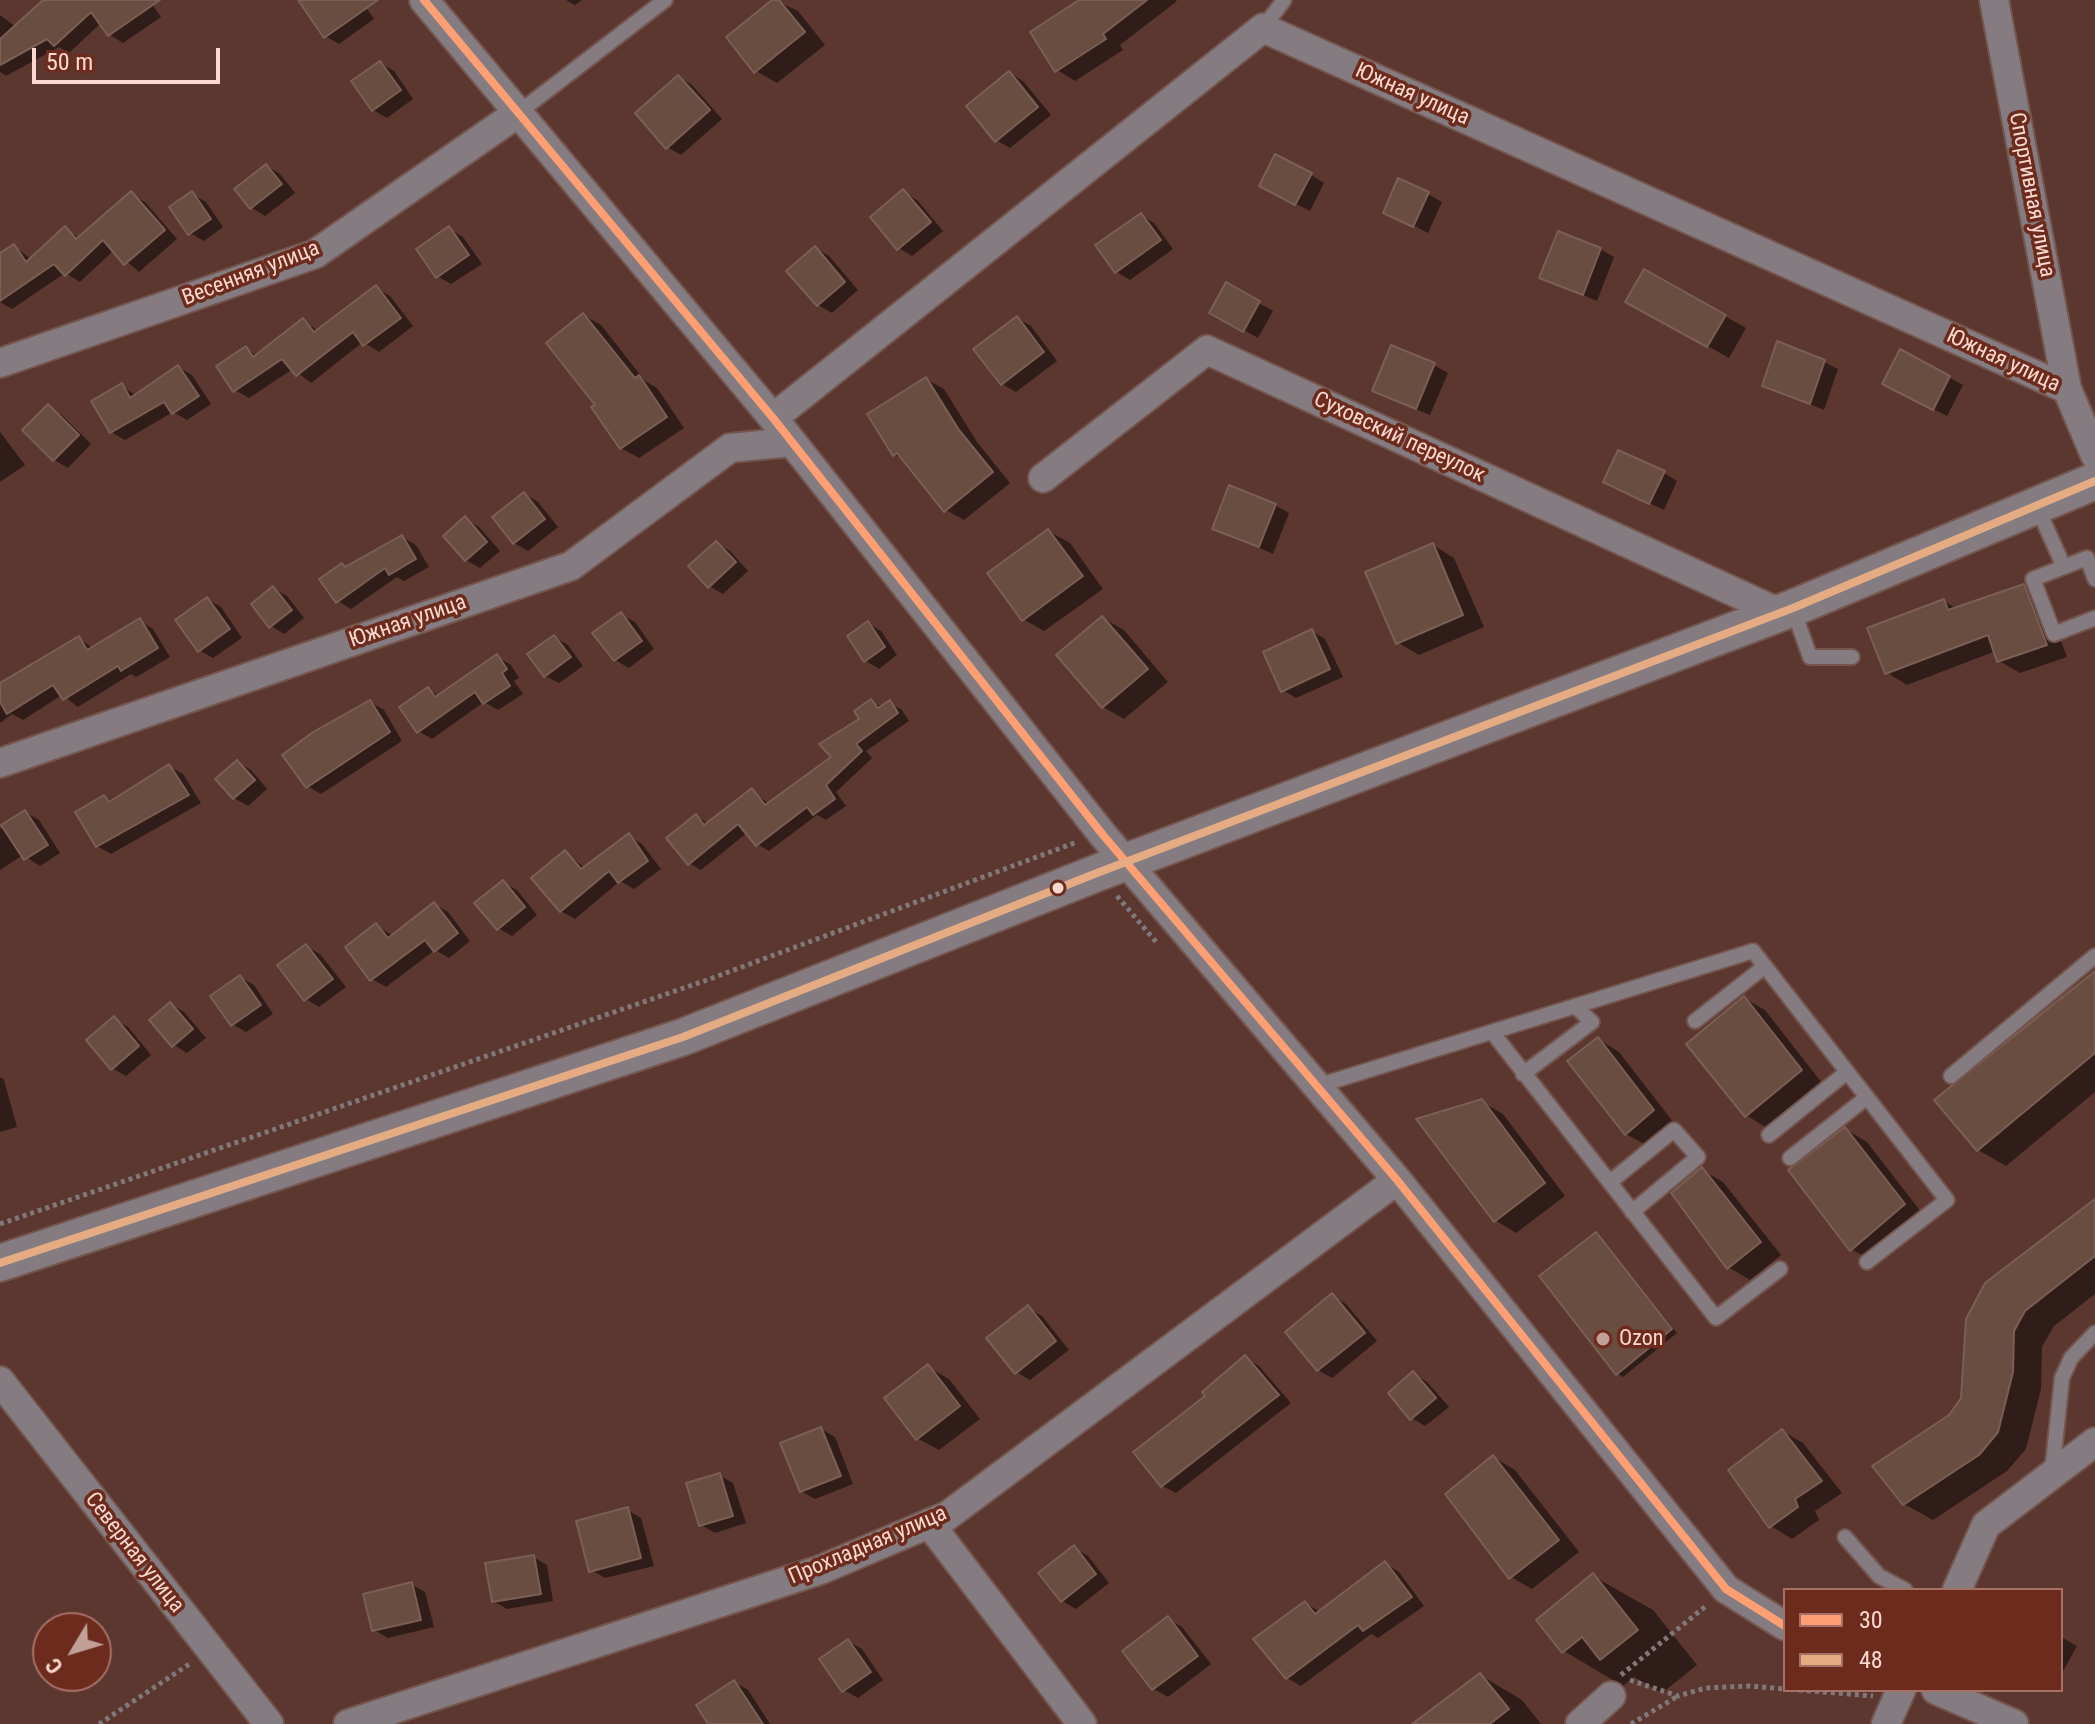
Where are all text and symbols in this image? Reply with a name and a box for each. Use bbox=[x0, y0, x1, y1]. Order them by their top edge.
scale bar bbox=[36, 32, 224, 82]
text: 50 m bbox=[46, 48, 93, 76]
street label: Южная улица bbox=[1351, 58, 1473, 132]
street label: Спортивная улица bbox=[2002, 111, 2060, 279]
street label: Весенняя улица bbox=[179, 236, 323, 312]
street label: Южная улица bbox=[1942, 323, 2064, 399]
street label: Суховский переулок bbox=[1309, 387, 1489, 489]
street label: Южная улица bbox=[346, 590, 470, 654]
unlabelled marker bbox=[1050, 880, 1066, 896]
place label: Ozon bbox=[1619, 1326, 1663, 1352]
marker: Ozon bbox=[1594, 1330, 1612, 1348]
street label: Северная улица bbox=[79, 1487, 189, 1619]
street label: Прохладная улица bbox=[785, 1501, 951, 1591]
legend bbox=[1783, 1588, 2063, 1692]
text: 30 bbox=[1859, 1606, 1883, 1634]
north arrow bbox=[32, 1612, 112, 1692]
text: 48 bbox=[1859, 1646, 1883, 1674]
text: С bbox=[41, 1653, 68, 1678]

